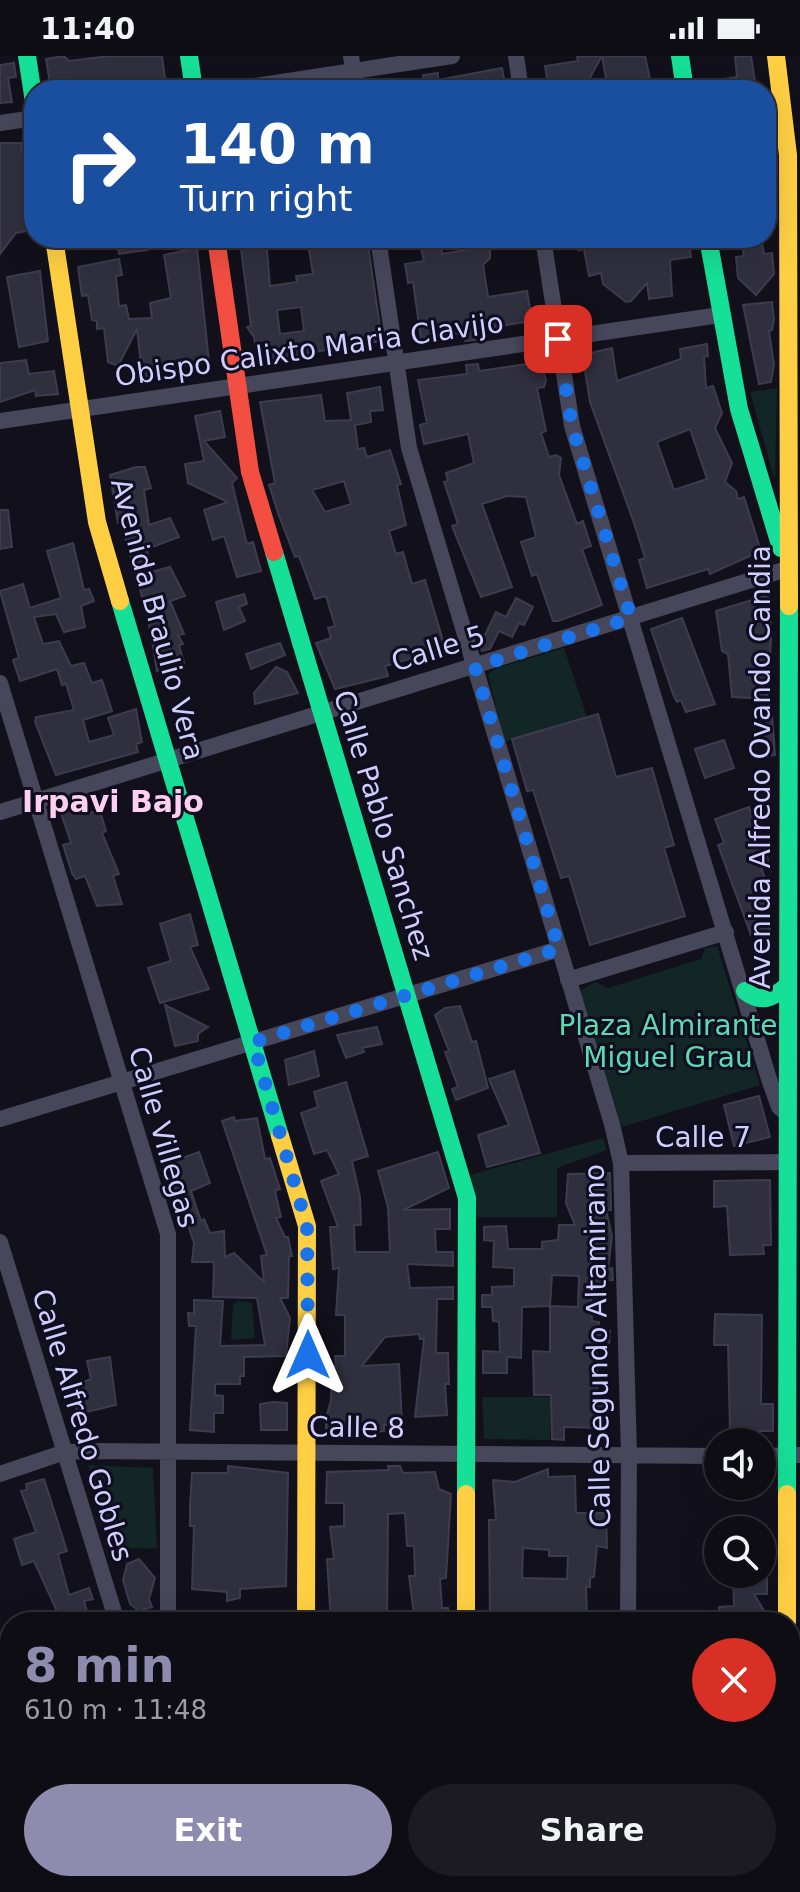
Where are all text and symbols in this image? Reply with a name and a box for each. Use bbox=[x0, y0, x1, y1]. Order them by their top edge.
text: 11:40 bbox=[40, 11, 136, 46]
text: 140 m bbox=[180, 111, 375, 176]
icon: right bbox=[48, 112, 152, 216]
text: Turn right bbox=[180, 178, 352, 219]
pin bbox=[524, 305, 592, 373]
street label: Obispo Calixto Maria Clavijo bbox=[113, 306, 506, 393]
icon: arrive bbox=[536, 317, 580, 361]
street label: Avenida Braulio Vera bbox=[104, 474, 211, 764]
street label: Avenida Alfredo Ovando Candia bbox=[744, 545, 777, 989]
street label: Calle 5 bbox=[387, 619, 489, 678]
street label: Calle Pablo Sanchez bbox=[327, 686, 440, 964]
district label: Irpavi Bajo bbox=[22, 784, 204, 819]
park label: Plaza Almirante Miguel Grau bbox=[558, 1009, 778, 1074]
street label: Calle Villegas bbox=[122, 1043, 205, 1232]
street label: Calle 7 bbox=[655, 1121, 751, 1154]
street label: Calle Segundo Altamirano bbox=[578, 1164, 617, 1528]
street label: Calle Alfredo Gobles bbox=[25, 1285, 140, 1565]
position arrow bbox=[266, 1313, 350, 1397]
street label: Calle 8 bbox=[309, 1410, 405, 1445]
map controls bbox=[704, 1428, 776, 1588]
button: sound bbox=[704, 1428, 776, 1500]
button: search bbox=[704, 1516, 776, 1588]
text: 8 min bbox=[24, 1637, 175, 1693]
button: close bbox=[692, 1638, 776, 1722]
text: 610 m · 11:48 bbox=[24, 1695, 207, 1725]
button: Exit bbox=[24, 1784, 392, 1876]
button: Share bbox=[408, 1784, 776, 1876]

